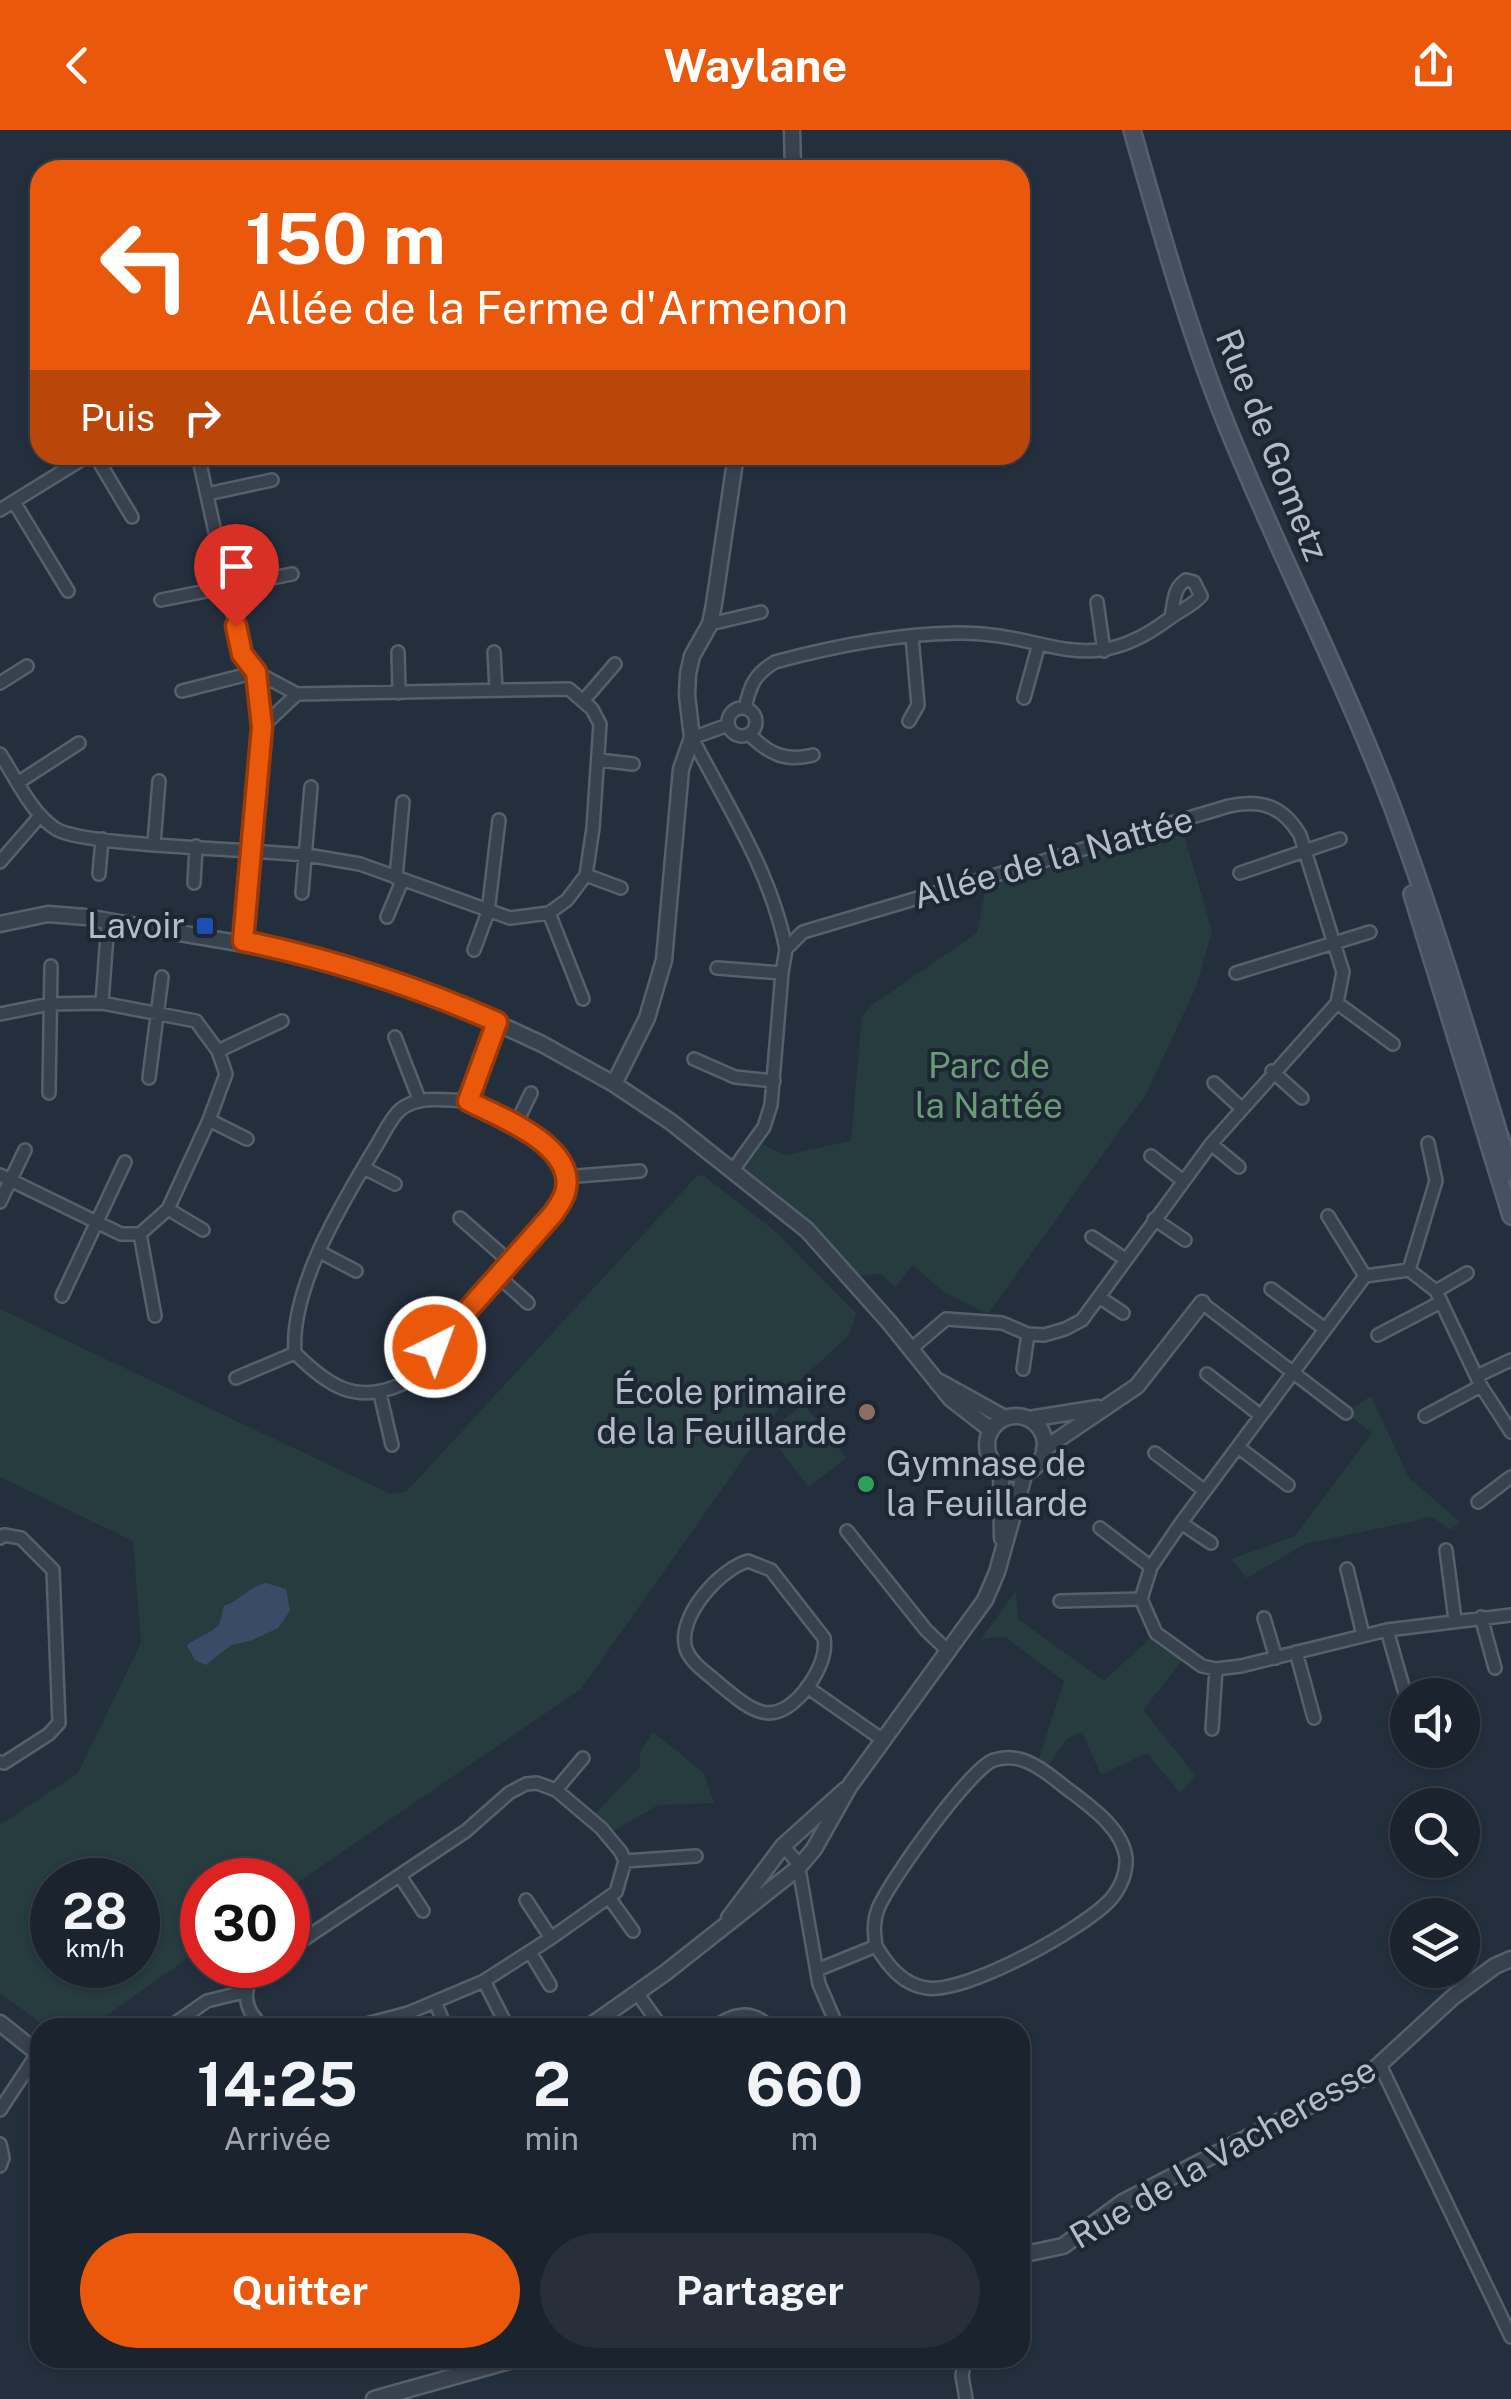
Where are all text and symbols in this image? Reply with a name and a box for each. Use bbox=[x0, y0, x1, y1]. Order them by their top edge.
icon: back bbox=[50, 38, 105, 93]
icon: share bbox=[1406, 38, 1461, 93]
text: Waylane bbox=[664, 39, 847, 92]
text: 150 m bbox=[245, 197, 446, 280]
icon: left bbox=[80, 200, 210, 330]
text: Allée de la Ferme d'Armenon bbox=[245, 281, 848, 334]
street label: Rue de Gometz bbox=[1207, 323, 1337, 566]
icon: right bbox=[175, 390, 230, 445]
text: Puis bbox=[80, 395, 155, 440]
pin bbox=[194, 524, 279, 627]
icon: arrive bbox=[209, 539, 264, 594]
street label: Allée de la Nattée bbox=[908, 798, 1197, 917]
place label: Lavoir bbox=[87, 905, 185, 946]
marker: Lavoir bbox=[194, 915, 216, 937]
park label: Parc de la Nattée bbox=[915, 1045, 1063, 1126]
position arrow bbox=[383, 1295, 487, 1399]
place label: École primaire de la Feuillarde bbox=[596, 1370, 847, 1452]
marker: École primaire de la Feuillarde bbox=[856, 1401, 878, 1423]
place label: Gymnase de la Feuillarde bbox=[886, 1443, 1088, 1524]
marker: Gymnase de la Feuillarde bbox=[855, 1473, 877, 1495]
map controls bbox=[1390, 1678, 1480, 1988]
button: sound bbox=[1390, 1678, 1480, 1768]
button: search bbox=[1390, 1788, 1480, 1878]
speed limit sign: 30 bbox=[180, 1858, 310, 1988]
text: 28 bbox=[62, 1881, 128, 1940]
button: layers bbox=[1390, 1898, 1480, 1988]
text: km/h bbox=[66, 1933, 124, 1963]
street label: Rue de la Vacheresse bbox=[1063, 2048, 1383, 2257]
text: 14:25 bbox=[197, 2049, 358, 2120]
text: 2 bbox=[533, 2049, 571, 2120]
text: 660 bbox=[746, 2049, 863, 2120]
text: Arrivée bbox=[223, 2120, 331, 2157]
text: min bbox=[525, 2120, 579, 2157]
text: m bbox=[791, 2120, 818, 2157]
button: Quitter bbox=[80, 2233, 520, 2348]
button: Partager bbox=[540, 2233, 980, 2348]

